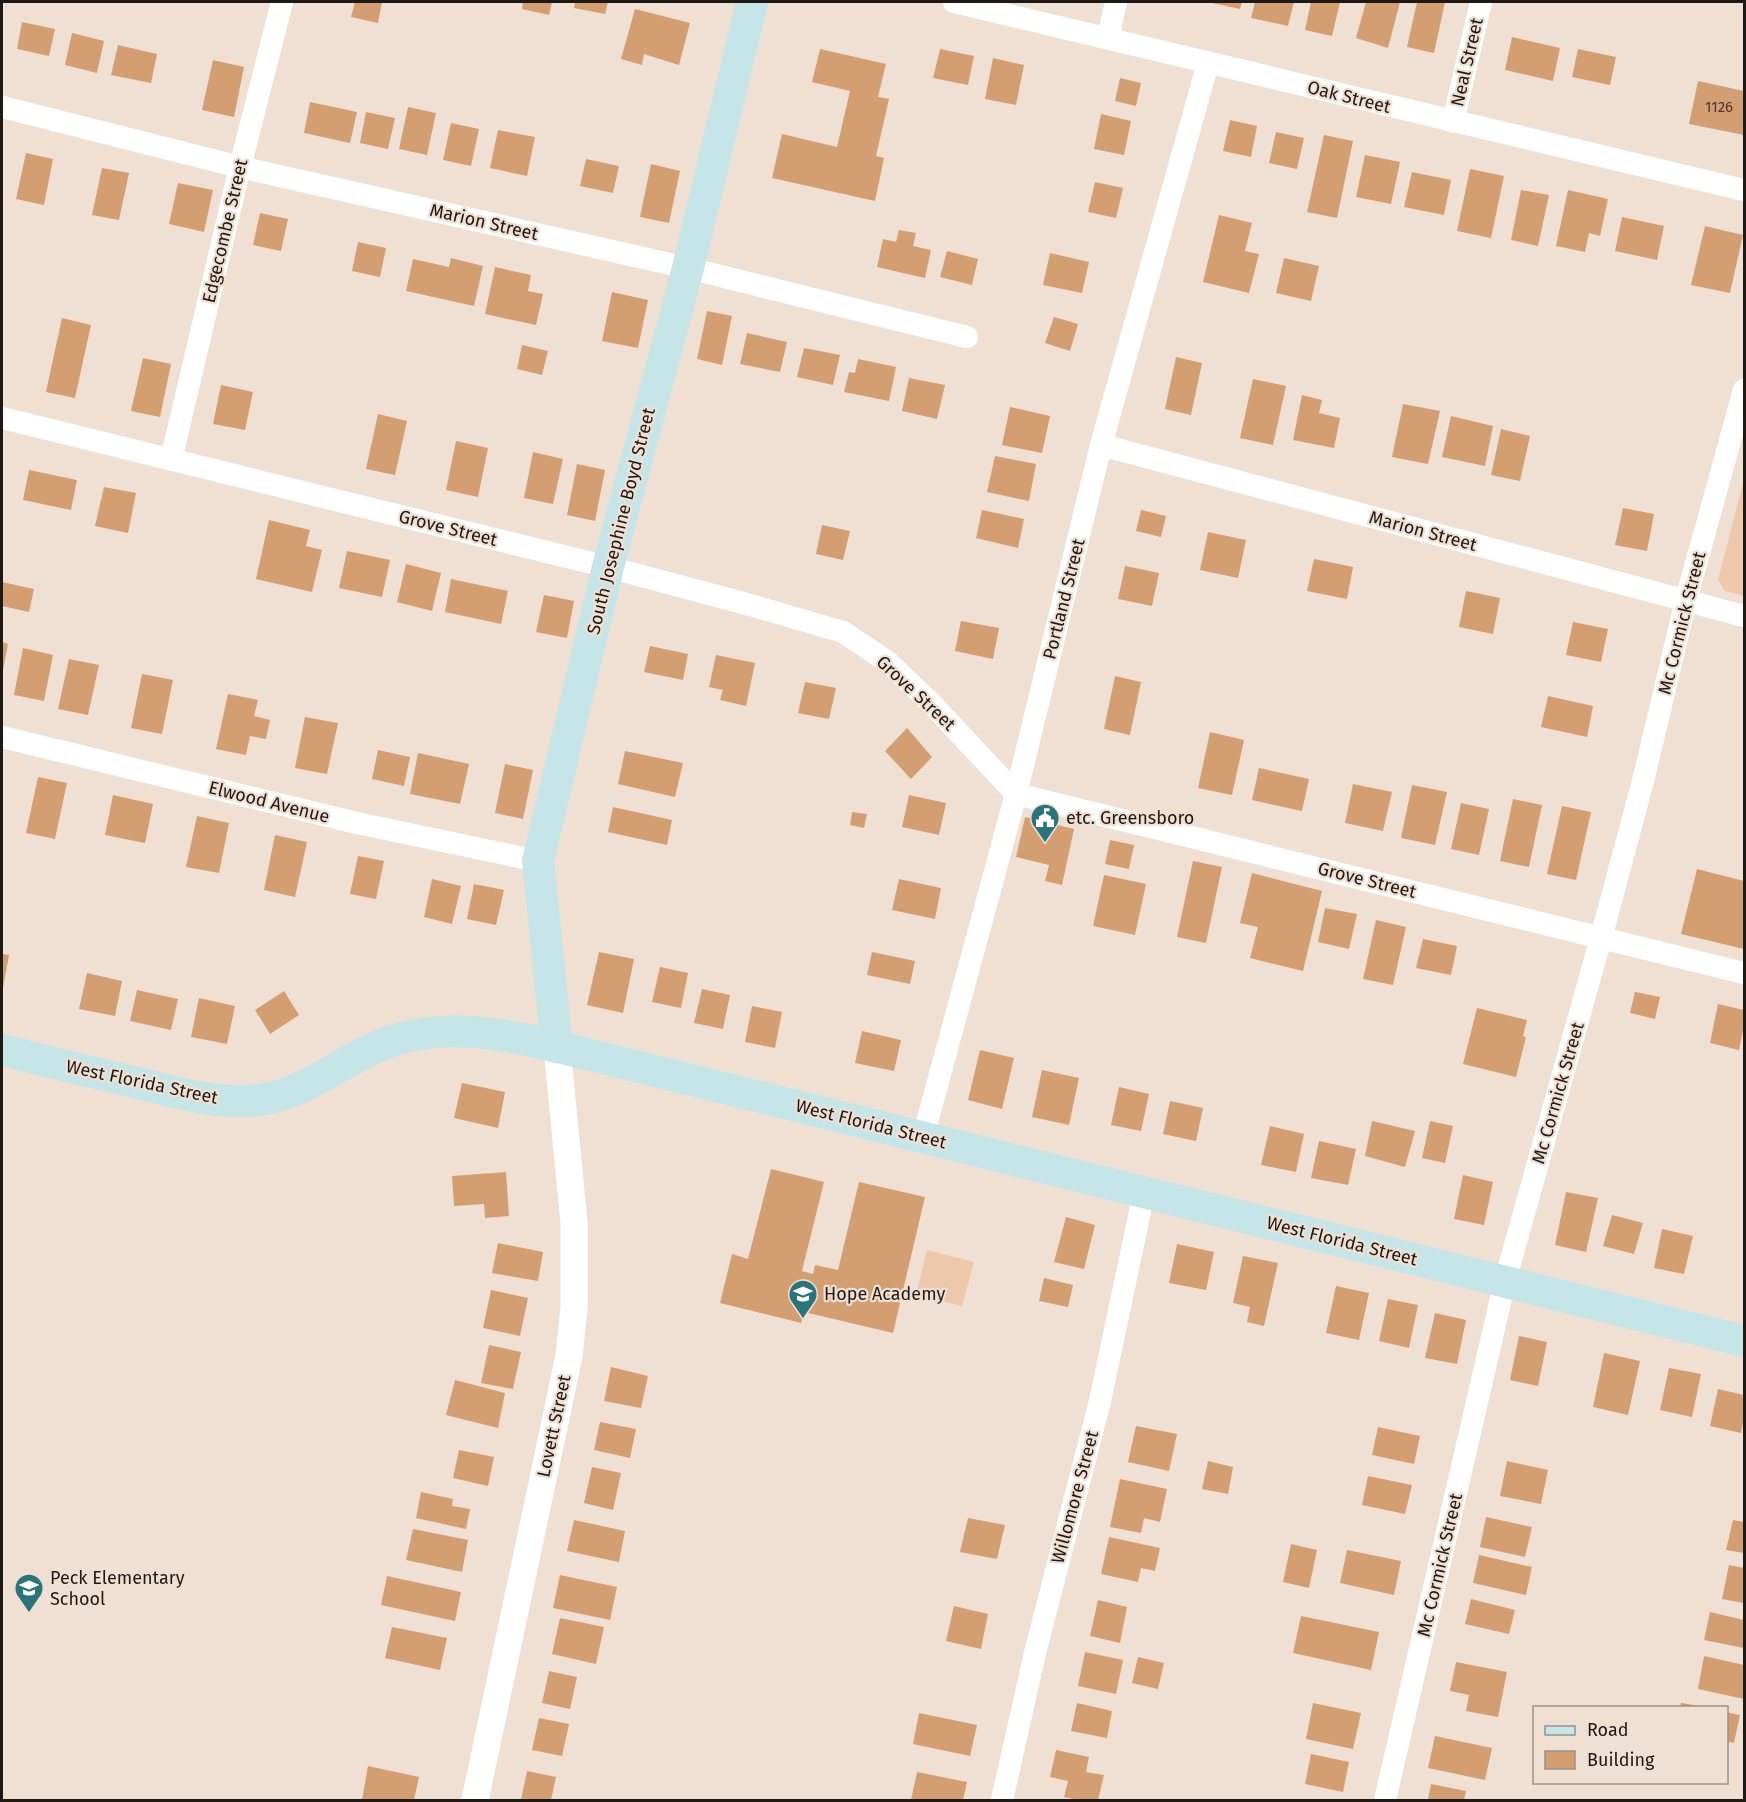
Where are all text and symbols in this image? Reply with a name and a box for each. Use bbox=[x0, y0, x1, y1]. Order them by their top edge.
street label: Neal Street bbox=[1446, 15, 1488, 109]
street label: Oak Street bbox=[1305, 76, 1393, 118]
house number: 1126 bbox=[1705, 98, 1733, 116]
street label: Edgecombe Street bbox=[198, 156, 252, 305]
street label: Marion Street bbox=[428, 199, 541, 245]
street label: South Josephine Boyd Street bbox=[582, 405, 660, 637]
street label: Grove Street bbox=[397, 505, 500, 551]
street label: Marion Street bbox=[1367, 506, 1480, 556]
street label: Portland Street bbox=[1038, 536, 1090, 662]
street label: Mc Cormick Street bbox=[1654, 549, 1711, 697]
street label: Grove Street bbox=[872, 651, 961, 736]
street label: Elwood Avenue bbox=[206, 776, 332, 828]
public building icon: etc. Greensboro bbox=[1029, 802, 1061, 844]
place label: etc. Greensboro bbox=[1066, 807, 1194, 829]
street label: Grove Street bbox=[1316, 857, 1419, 903]
street label: Mc Cormick Street bbox=[1527, 1019, 1589, 1166]
street label: West Florida Street bbox=[64, 1055, 220, 1109]
street label: West Florida Street bbox=[793, 1095, 949, 1154]
street label: West Florida Street bbox=[1264, 1212, 1420, 1271]
school or university icon: Hope Academy bbox=[787, 1278, 819, 1320]
place label: Hope Academy bbox=[824, 1283, 945, 1305]
street label: Lovett Street bbox=[532, 1372, 576, 1479]
street label: Willomore Street bbox=[1047, 1428, 1103, 1566]
street label: Mc Cormick Street bbox=[1413, 1491, 1467, 1639]
place label: Peck Elementary School bbox=[50, 1567, 185, 1610]
school or university icon: Peck Elementary School bbox=[13, 1572, 45, 1614]
legend bbox=[1533, 1706, 1728, 1784]
text: Road bbox=[1587, 1719, 1629, 1741]
text: Building bbox=[1587, 1749, 1655, 1771]

